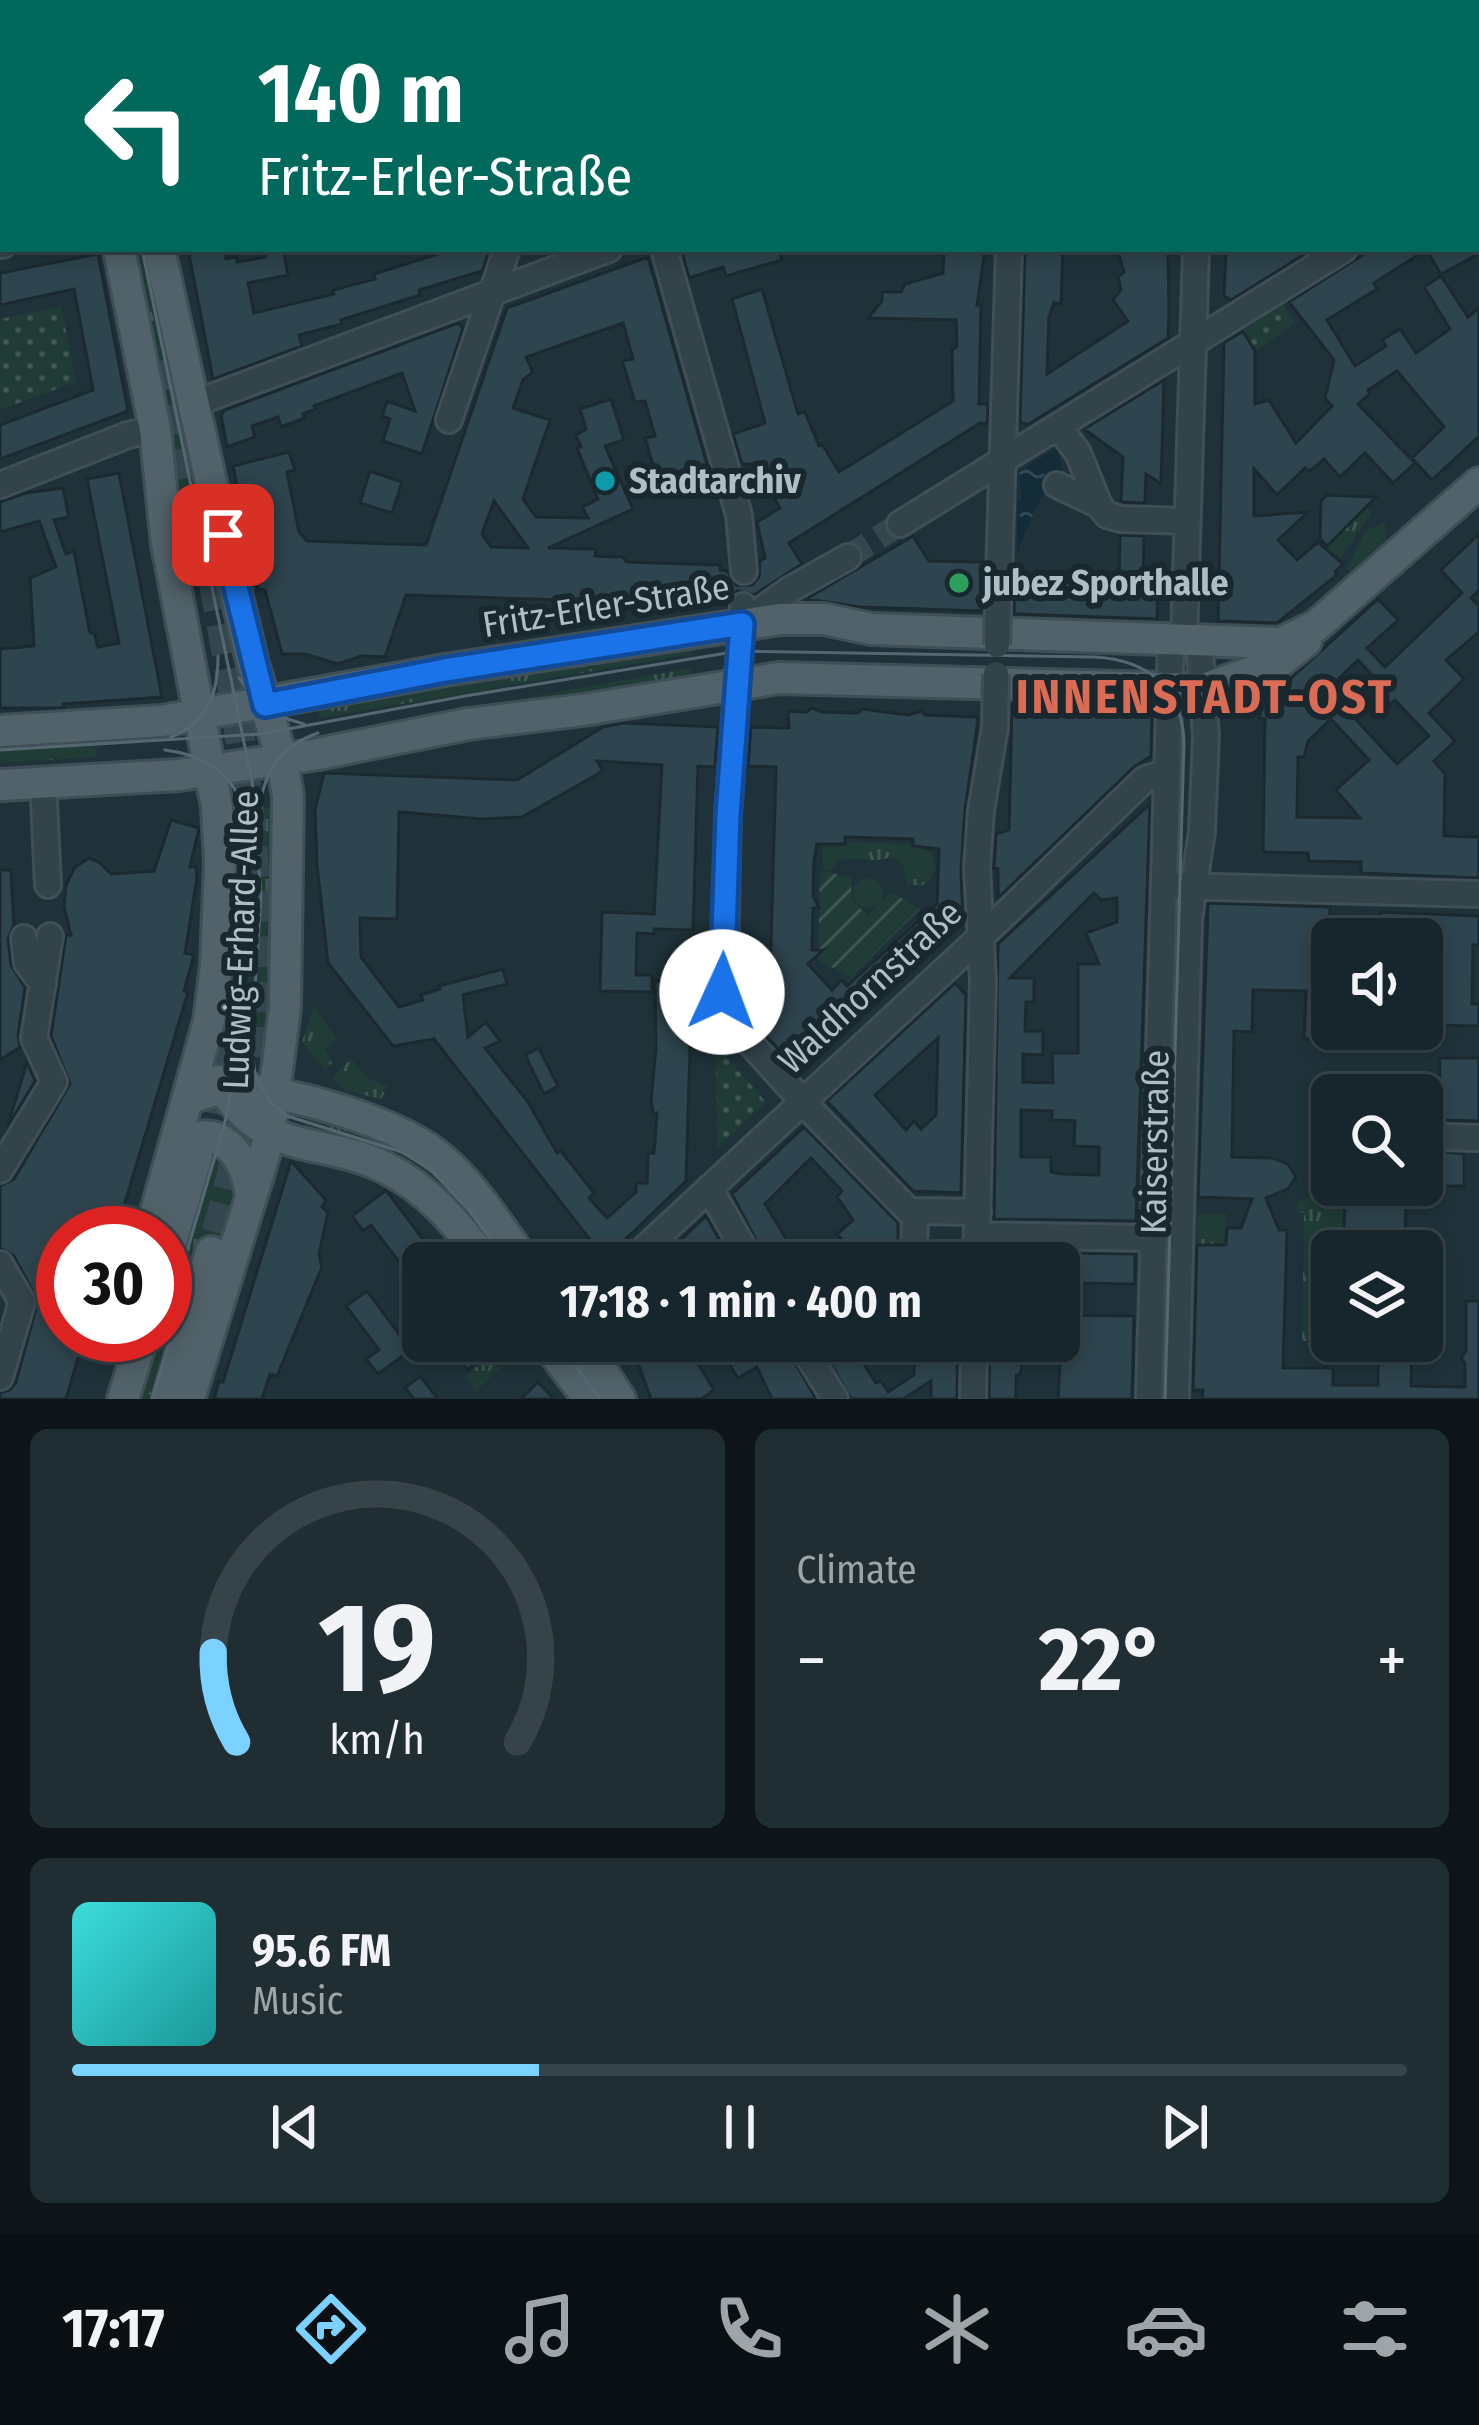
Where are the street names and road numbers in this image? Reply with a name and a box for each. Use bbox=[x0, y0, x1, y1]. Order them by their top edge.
street label: Fritz-Erler-Straße bbox=[479, 565, 733, 647]
street label: Ludwig-Erhard-Allee bbox=[214, 790, 268, 1090]
street label: Waldhornstraße bbox=[769, 891, 971, 1083]
street label: Kaiserstraße bbox=[1131, 1050, 1179, 1234]

